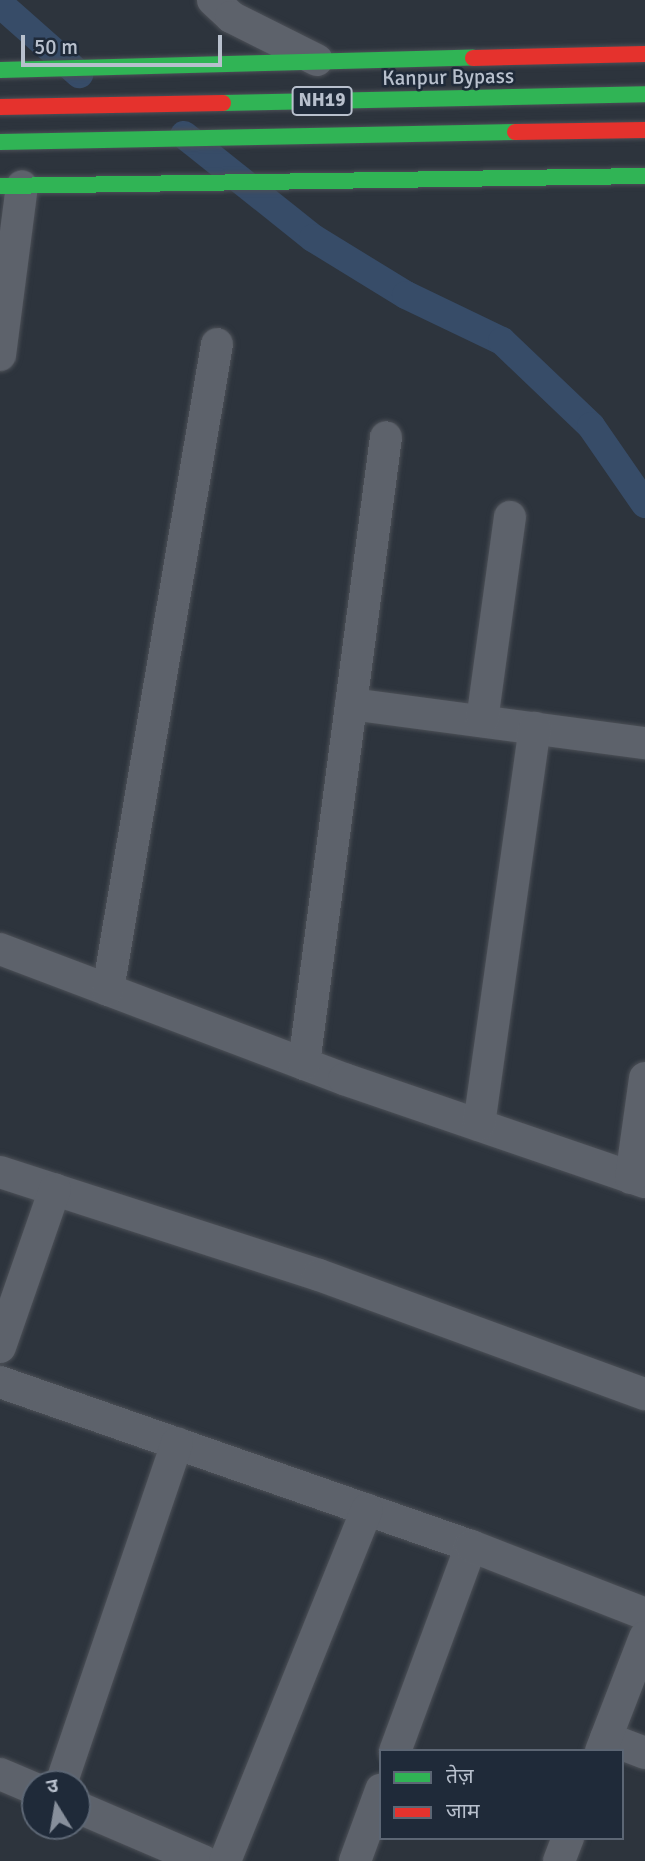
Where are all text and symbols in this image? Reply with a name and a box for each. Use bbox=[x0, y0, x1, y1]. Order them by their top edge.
scale bar bbox=[24, 21, 226, 65]
text: 50 m bbox=[34, 34, 78, 60]
street label: Kanpur Bypass bbox=[382, 63, 514, 91]
road number: NH19 bbox=[290, 86, 354, 116]
legend bbox=[379, 1749, 624, 1840]
text: तेज़ bbox=[446, 1763, 474, 1789]
north arrow bbox=[21, 1770, 91, 1840]
text: उ bbox=[45, 1774, 60, 1799]
text: जाम bbox=[446, 1798, 480, 1824]

